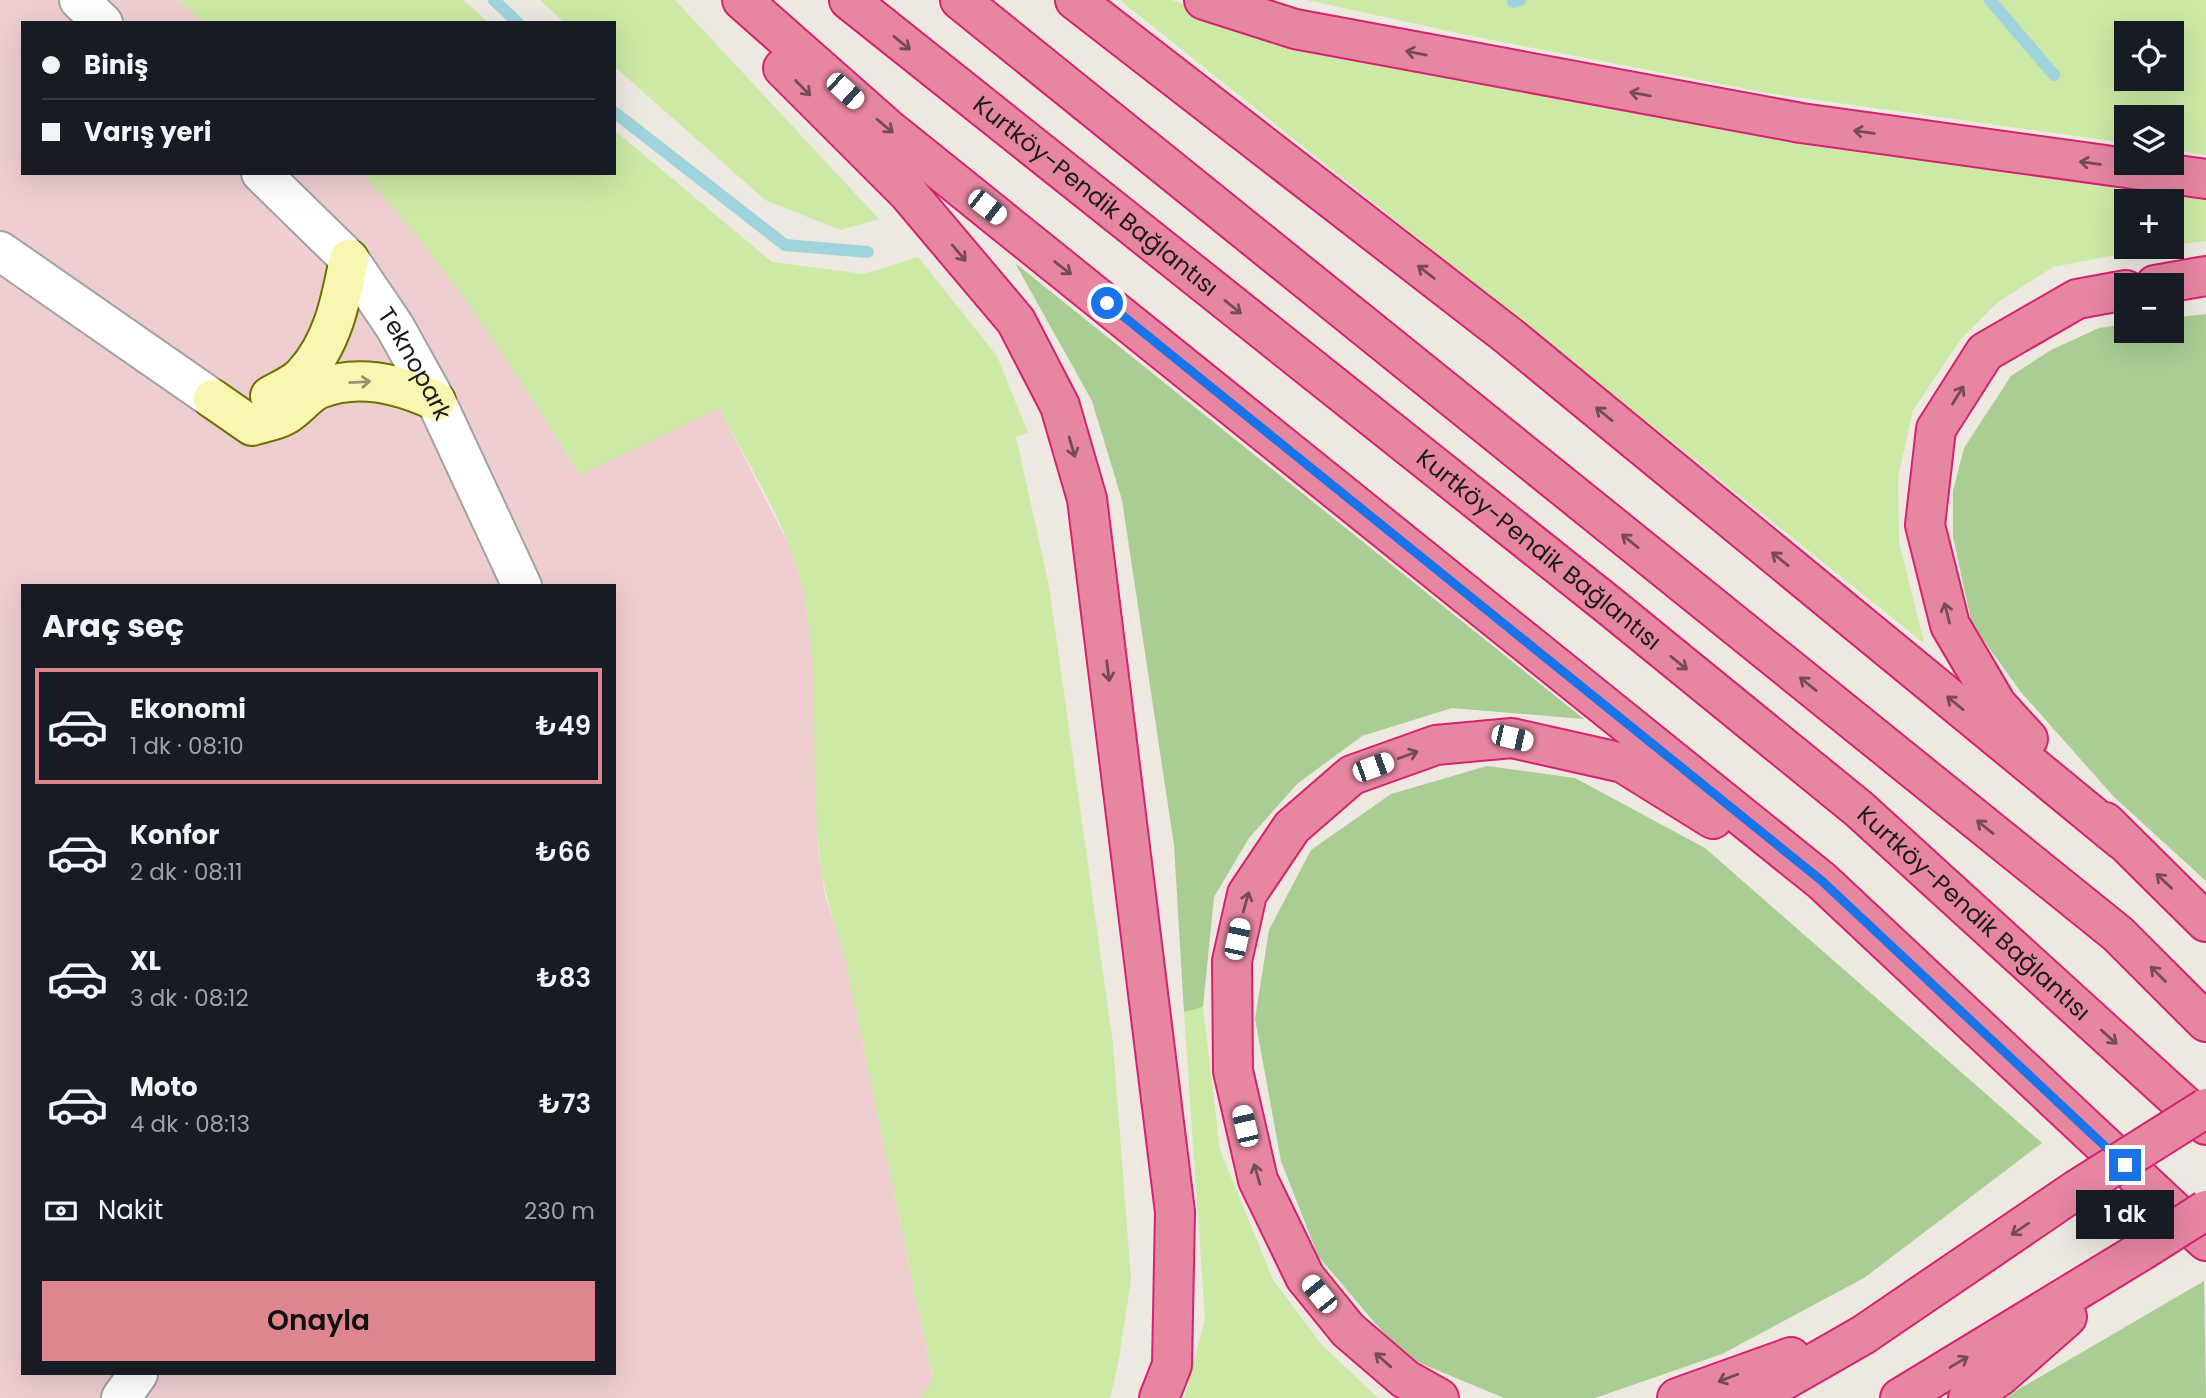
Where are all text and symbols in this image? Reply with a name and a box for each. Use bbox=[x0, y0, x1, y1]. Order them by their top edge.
map controls bbox=[2114, 21, 2184, 343]
button: locate bbox=[2114, 21, 2184, 91]
one-way arrow bbox=[893, 35, 911, 50]
one-way arrow bbox=[1405, 45, 1428, 59]
text: Biniş bbox=[84, 47, 149, 83]
car bbox=[823, 69, 868, 113]
one-way arrow bbox=[794, 79, 811, 96]
one-way arrow bbox=[1629, 87, 1652, 100]
street label: Kurtköy-Pendik Bağlantısı bbox=[966, 88, 1225, 304]
button: layers bbox=[2114, 105, 2184, 175]
text: Varış yeri bbox=[84, 114, 211, 150]
one-way arrow bbox=[876, 118, 894, 134]
one-way arrow bbox=[1854, 125, 1876, 138]
one-way arrow bbox=[2079, 156, 2102, 169]
car bbox=[964, 186, 1011, 228]
button: + bbox=[2114, 189, 2184, 259]
one-way arrow bbox=[951, 244, 967, 262]
one-way arrow bbox=[1054, 260, 1072, 275]
one-way arrow bbox=[1418, 265, 1436, 280]
button: − bbox=[2114, 273, 2184, 343]
route start bbox=[1091, 287, 1123, 319]
one-way arrow bbox=[1224, 299, 1242, 315]
street label: Teknopark bbox=[370, 300, 460, 426]
one-way arrow bbox=[348, 375, 371, 388]
one-way arrow bbox=[1951, 386, 1965, 406]
one-way arrow bbox=[1595, 407, 1613, 422]
one-way arrow bbox=[1066, 435, 1079, 458]
street label: Kurtköy-Pendik Bağlantısı bbox=[1410, 441, 1668, 657]
one-way arrow bbox=[1622, 534, 1640, 549]
one-way arrow bbox=[1771, 551, 1789, 567]
one-way arrow bbox=[1940, 602, 1953, 625]
text: Araç seç bbox=[42, 603, 184, 648]
one-way arrow bbox=[1670, 655, 1688, 670]
one-way arrow bbox=[1102, 659, 1115, 682]
one-way arrow bbox=[1799, 676, 1817, 692]
text: Ekonomi bbox=[130, 691, 246, 727]
icon: car bbox=[46, 695, 109, 758]
one-way arrow bbox=[1947, 695, 1965, 711]
text: ₺49 bbox=[536, 708, 591, 744]
car bbox=[1490, 723, 1535, 753]
text: 1 dk · 08:10 bbox=[130, 730, 244, 762]
one-way arrow bbox=[1396, 747, 1418, 760]
car bbox=[1350, 750, 1397, 784]
street label: Kurtköy-Pendik Bağlantısı bbox=[1850, 798, 2098, 1028]
text: Konfor bbox=[130, 817, 219, 853]
one-way arrow bbox=[1976, 819, 1994, 834]
icon: car bbox=[46, 821, 109, 884]
text: ₺66 bbox=[536, 834, 591, 870]
text: 2 dk · 08:11 bbox=[130, 856, 243, 888]
one-way arrow bbox=[2156, 872, 2173, 889]
one-way arrow bbox=[1241, 891, 1254, 913]
car bbox=[1223, 916, 1252, 962]
text: XL bbox=[130, 943, 161, 979]
icon: car bbox=[46, 947, 109, 1010]
text: ₺83 bbox=[537, 960, 591, 996]
one-way arrow bbox=[2150, 966, 2167, 983]
text: 3 dk · 08:12 bbox=[130, 982, 249, 1014]
one-way arrow bbox=[2100, 1029, 2117, 1046]
text: Moto bbox=[130, 1069, 198, 1105]
icon: car bbox=[46, 1073, 109, 1136]
text: ₺73 bbox=[539, 1086, 591, 1122]
car bbox=[1231, 1103, 1260, 1149]
text: 4 dk · 08:13 bbox=[130, 1108, 250, 1140]
route end bbox=[2109, 1149, 2141, 1181]
one-way arrow bbox=[1250, 1163, 1263, 1185]
callout: 1 dk bbox=[2076, 1190, 2174, 1238]
icon: cash bbox=[42, 1192, 80, 1230]
text: Nakit bbox=[98, 1192, 163, 1228]
text: 230 m bbox=[524, 1195, 595, 1227]
text: 1 dk bbox=[2104, 1198, 2146, 1230]
one-way arrow bbox=[2010, 1222, 2030, 1236]
car bbox=[1298, 1271, 1341, 1317]
button: Onayla bbox=[42, 1281, 595, 1361]
one-way arrow bbox=[1374, 1352, 1392, 1368]
one-way arrow bbox=[1948, 1355, 1968, 1369]
one-way arrow bbox=[1718, 1373, 1740, 1386]

